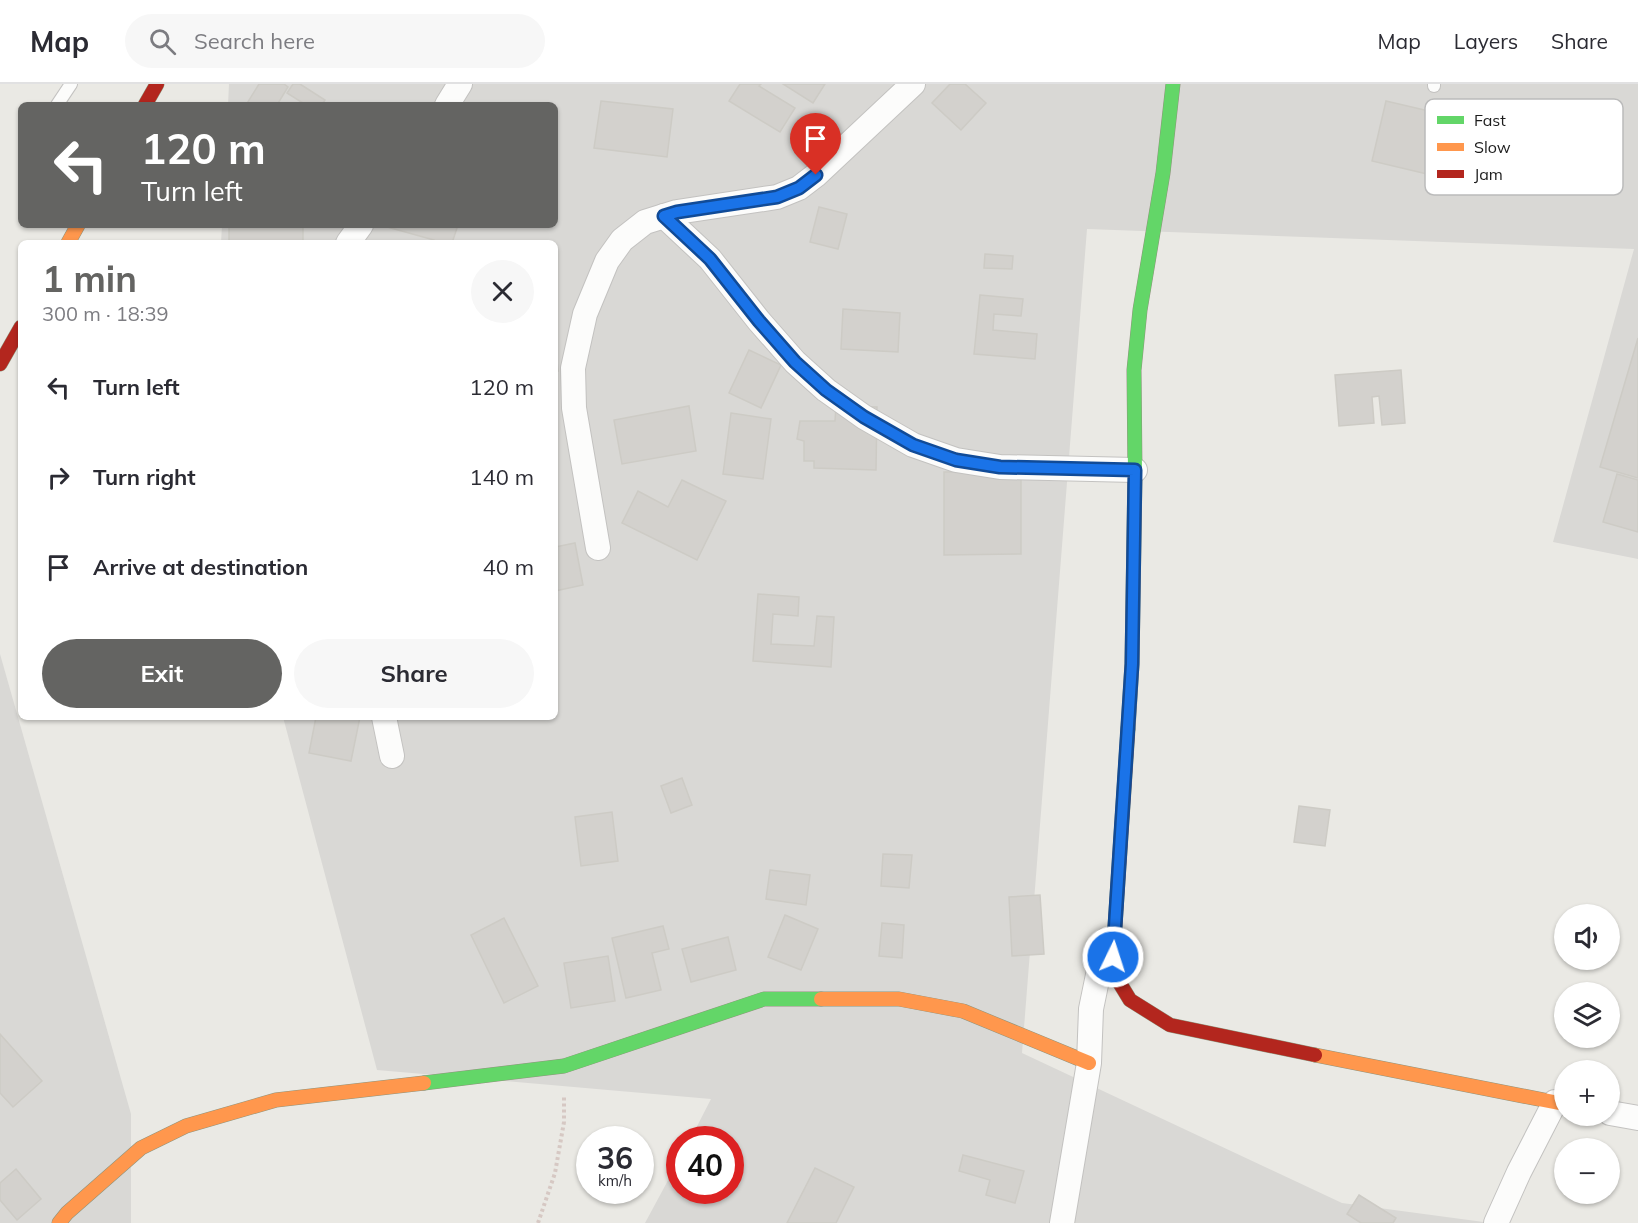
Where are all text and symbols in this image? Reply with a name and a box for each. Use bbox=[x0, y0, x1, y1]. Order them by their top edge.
search box bbox=[125, 14, 545, 68]
text: Map bbox=[30, 24, 89, 59]
icon: search bbox=[146, 25, 179, 58]
text: Search here bbox=[194, 27, 315, 55]
text: Map bbox=[1378, 28, 1421, 54]
text: Layers bbox=[1454, 28, 1518, 54]
text: Share bbox=[1551, 28, 1608, 54]
legend bbox=[1425, 99, 1623, 195]
text: Fast bbox=[1474, 110, 1506, 130]
pin bbox=[790, 113, 841, 175]
text: 120 m bbox=[141, 122, 266, 175]
icon: arrive bbox=[799, 122, 832, 155]
icon: left bbox=[42, 126, 120, 204]
text: Slow bbox=[1474, 137, 1511, 157]
text: Jam bbox=[1474, 164, 1503, 184]
text: Turn left bbox=[141, 174, 243, 208]
text: 1 min bbox=[42, 256, 137, 301]
button: close bbox=[471, 260, 534, 323]
text: 300 m · 18:39 bbox=[42, 301, 168, 326]
icon: left bbox=[42, 371, 75, 404]
text: Turn left bbox=[93, 373, 180, 401]
text: 120 m bbox=[469, 373, 534, 401]
icon: right bbox=[42, 461, 75, 494]
text: Turn right bbox=[93, 463, 196, 491]
text: 140 m bbox=[469, 463, 534, 491]
icon: arrive bbox=[42, 551, 75, 584]
text: Arrive at destination bbox=[93, 553, 308, 581]
text: 40 m bbox=[483, 553, 534, 581]
button: Exit bbox=[42, 639, 282, 708]
button: Share bbox=[294, 639, 534, 708]
map controls bbox=[1554, 904, 1620, 1204]
button: sound bbox=[1554, 904, 1620, 970]
position arrow bbox=[1081, 925, 1145, 989]
button: layers bbox=[1554, 982, 1620, 1048]
button: + bbox=[1554, 1060, 1620, 1126]
speed limit sign: 40 bbox=[666, 1126, 744, 1204]
button: − bbox=[1554, 1138, 1620, 1204]
text: 36 bbox=[597, 1139, 633, 1177]
text: km/h bbox=[598, 1171, 632, 1190]

